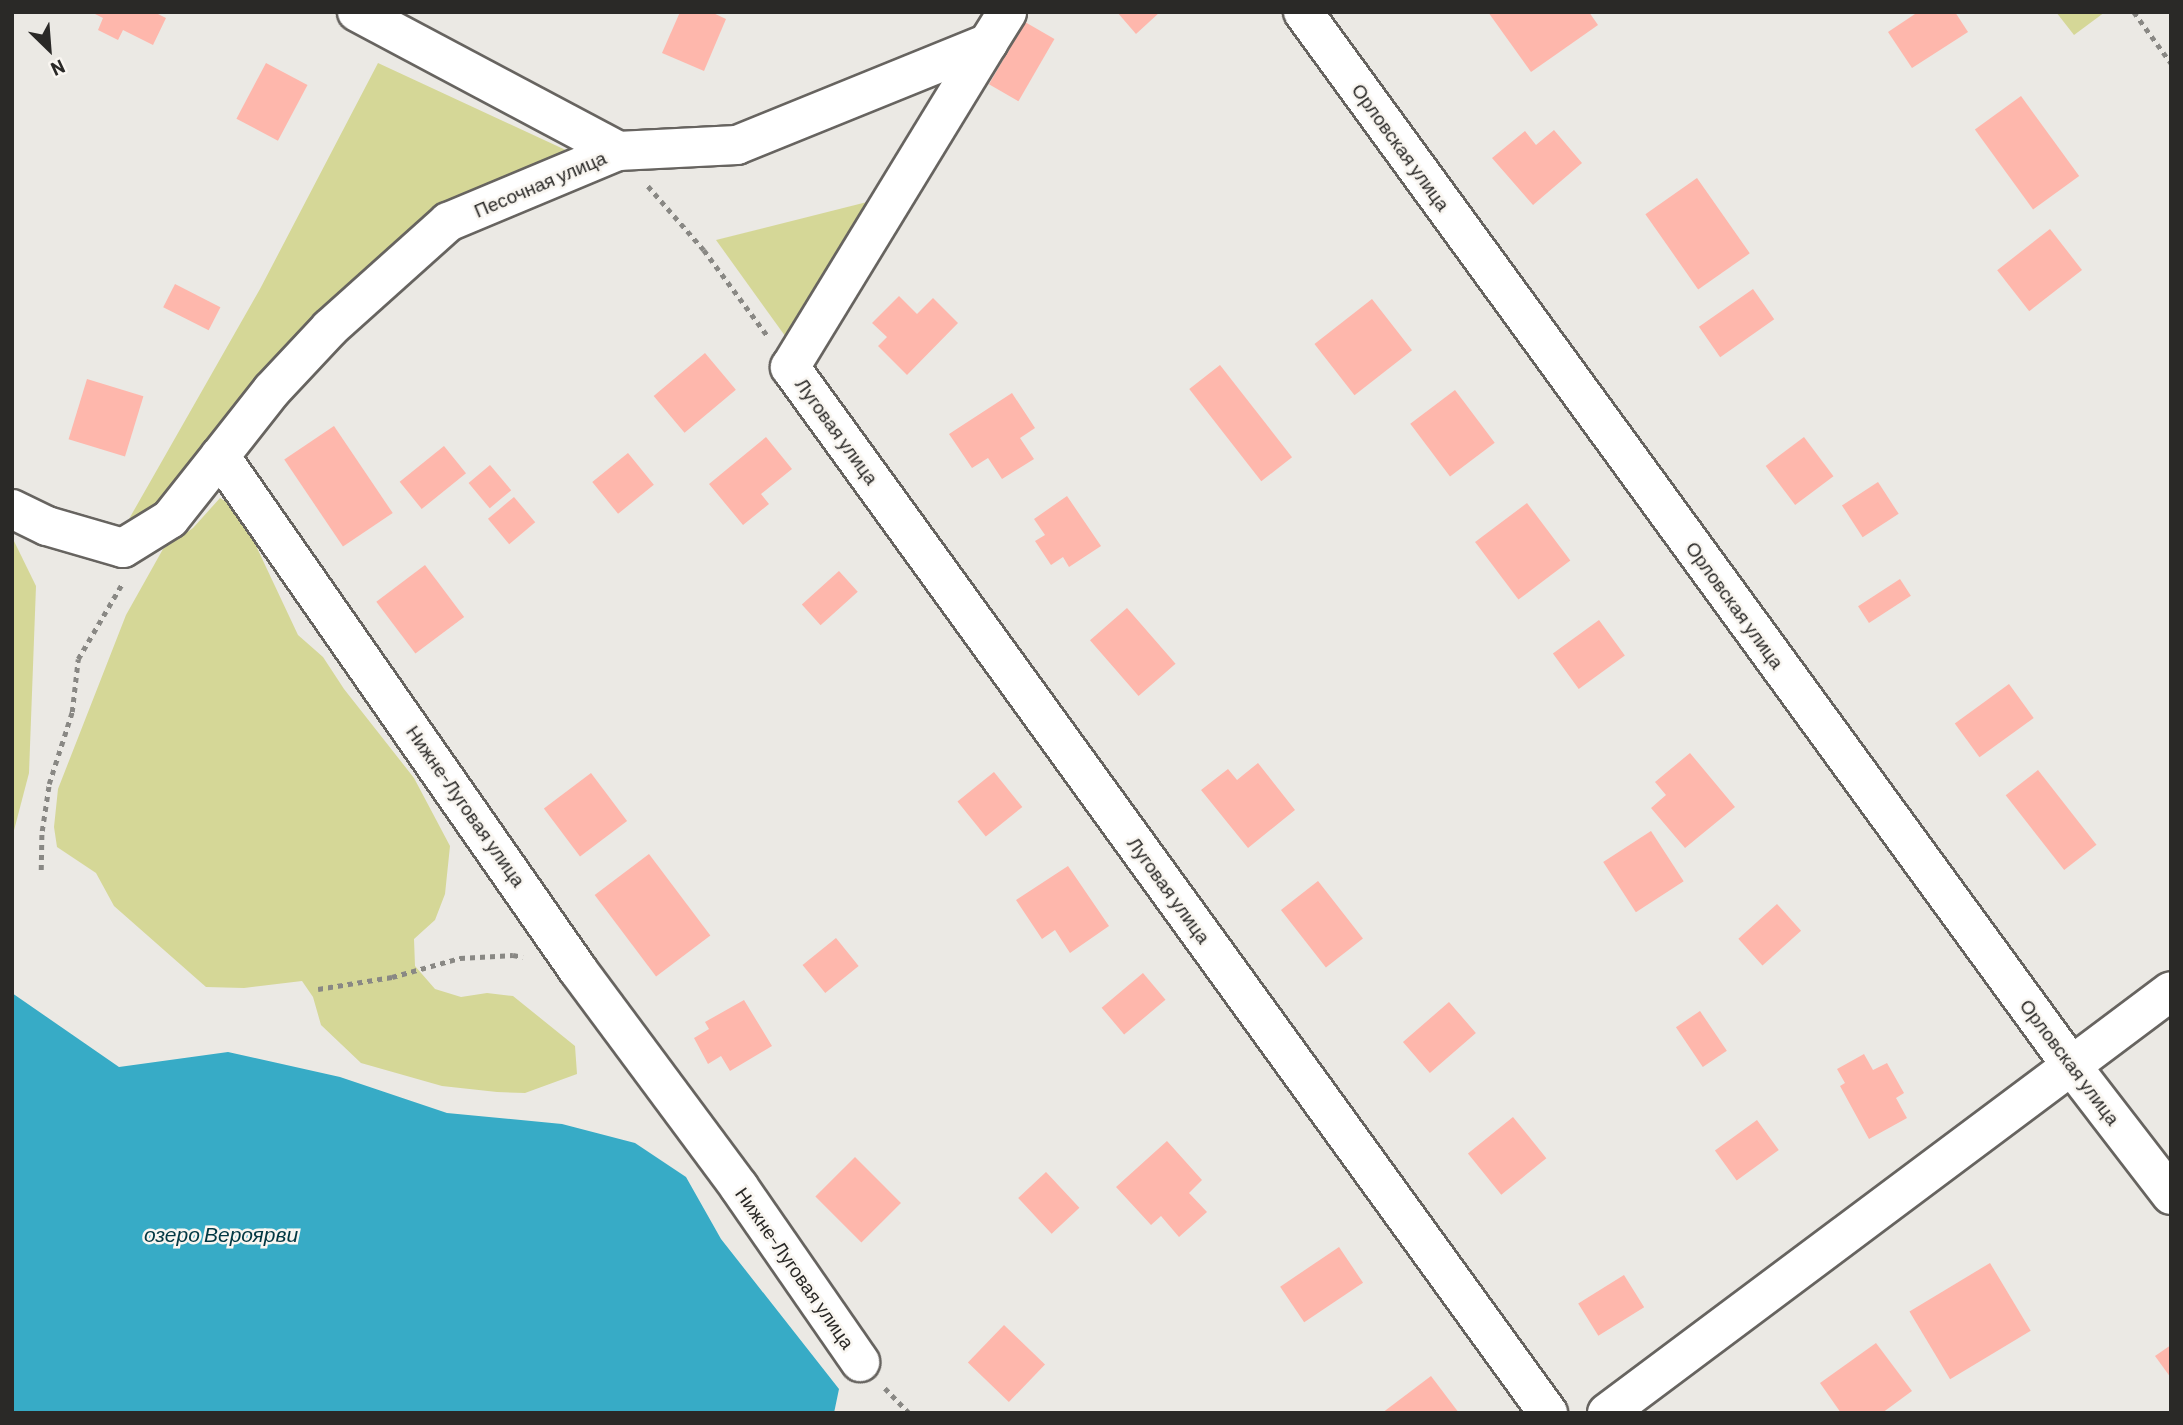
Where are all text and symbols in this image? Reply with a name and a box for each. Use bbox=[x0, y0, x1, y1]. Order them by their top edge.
north arrow bbox=[14, 14, 84, 84]
text: N bbox=[48, 55, 69, 82]
street label: Орловская улица bbox=[1347, 79, 1455, 215]
street label: Песочная улица bbox=[470, 146, 610, 222]
street label: Луговая улица bbox=[791, 373, 883, 489]
street label: Орловская улица bbox=[1681, 537, 1789, 673]
street label: Нижне-Луговая улица bbox=[402, 721, 530, 891]
street label: Луговая улица bbox=[1123, 832, 1215, 948]
street label: Орловская улица bbox=[2015, 995, 2125, 1129]
street label: Нижне-Луговая улица bbox=[731, 1183, 859, 1353]
water label: озеро Вероярви bbox=[144, 1221, 298, 1247]

